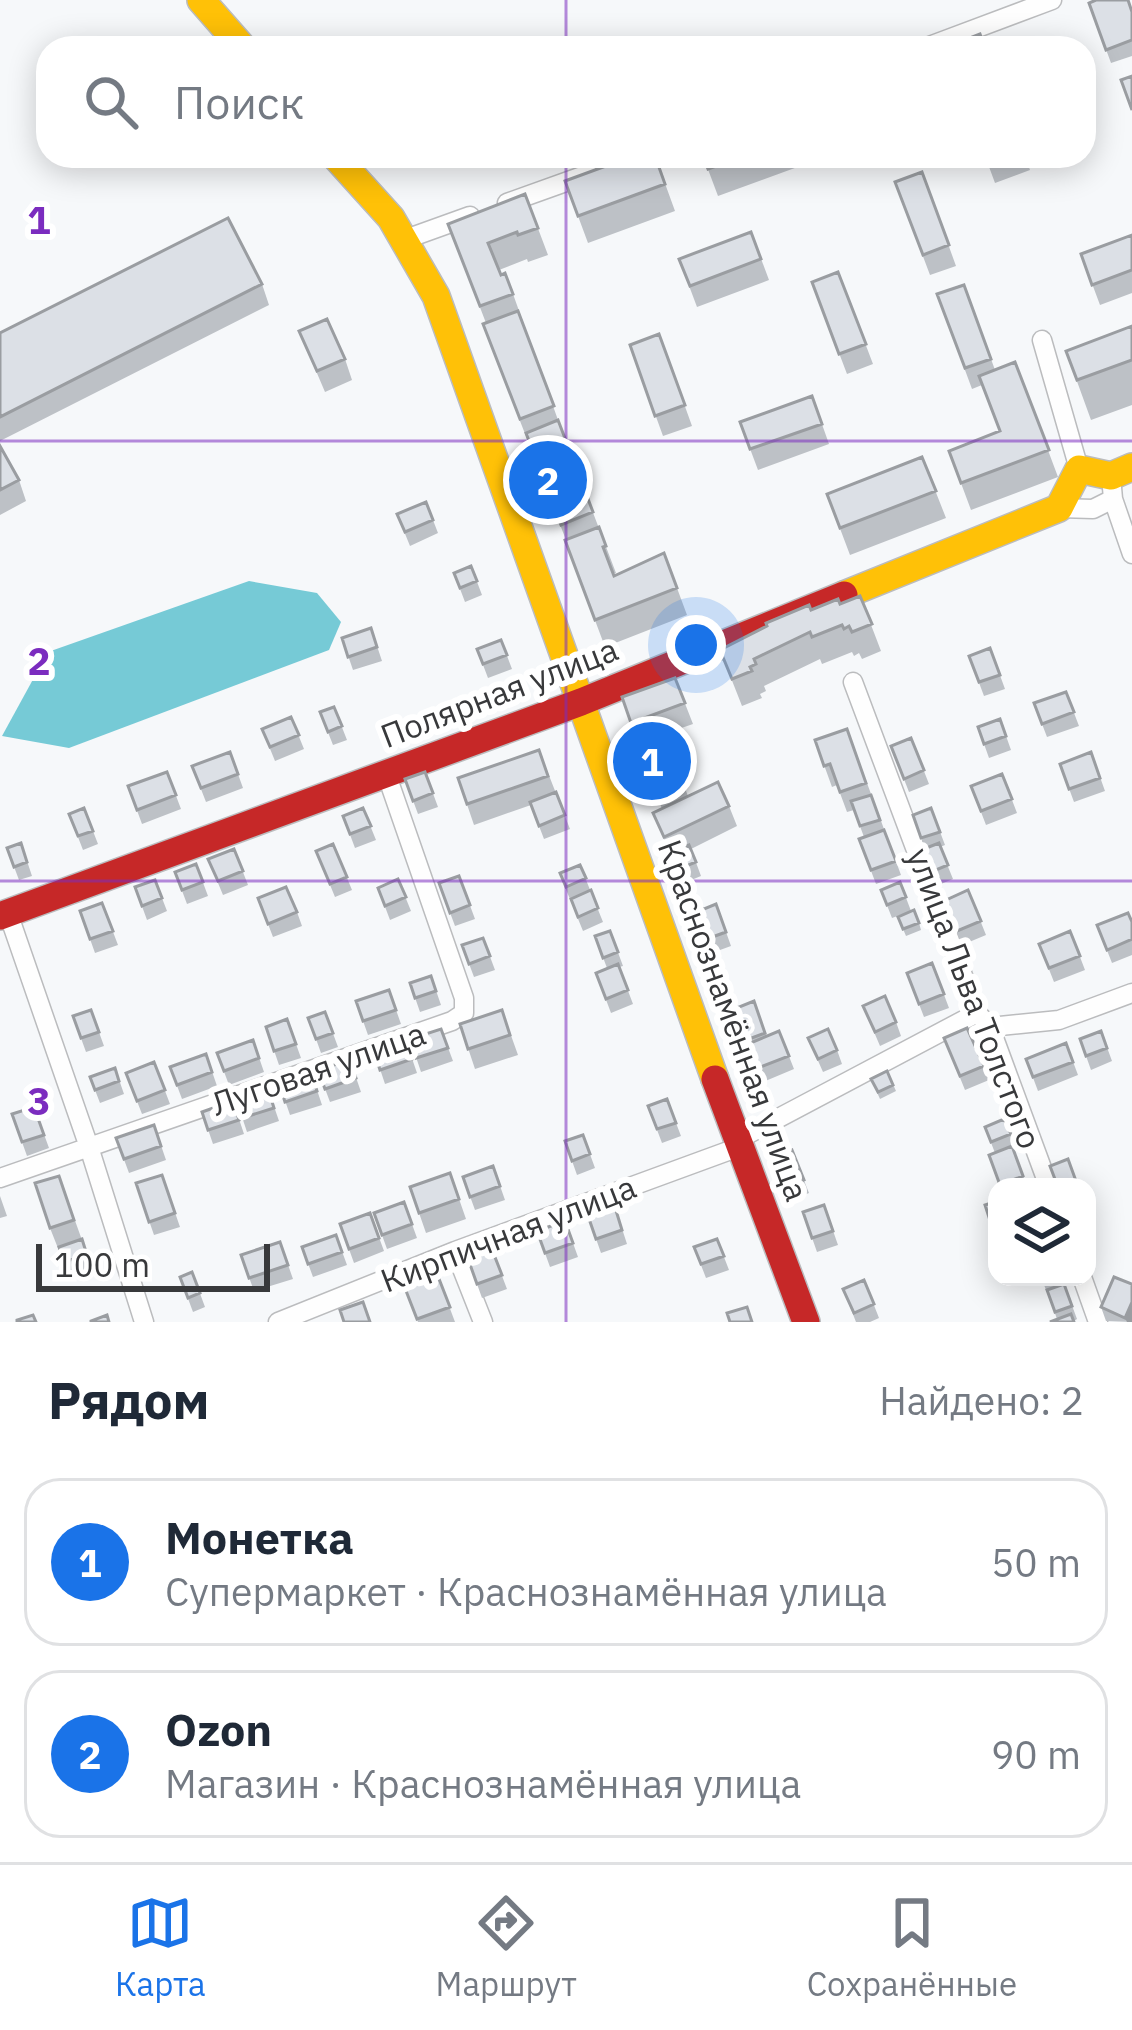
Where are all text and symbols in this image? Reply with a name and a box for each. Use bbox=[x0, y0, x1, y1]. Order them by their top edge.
search box bbox=[36, 36, 1096, 168]
icon: search bbox=[78, 69, 144, 135]
text: Поиск bbox=[174, 73, 304, 131]
text: 1 bbox=[27, 194, 51, 245]
pin: 2 bbox=[509, 435, 587, 525]
your location bbox=[666, 615, 726, 675]
street label: Полярная улица bbox=[374, 627, 624, 757]
text: 2 bbox=[27, 635, 51, 686]
pin: 1 bbox=[613, 716, 691, 806]
street label: Краснознамённая улица bbox=[649, 834, 819, 1206]
street label: улица Льва Толстого bbox=[898, 841, 1052, 1155]
street label: Луговая улица bbox=[205, 1011, 431, 1125]
text: 3 bbox=[27, 1075, 51, 1126]
street label: Кирпичная улица bbox=[374, 1165, 642, 1301]
map controls bbox=[988, 1178, 1096, 1286]
button: layers bbox=[988, 1178, 1096, 1286]
scale bar bbox=[36, 1238, 270, 1291]
text: 100 m bbox=[54, 1243, 150, 1286]
text: Рядом bbox=[48, 1367, 210, 1433]
text: Найдено: 2 bbox=[879, 1375, 1084, 1426]
text: Монетка bbox=[165, 1508, 354, 1566]
text: 1 bbox=[78, 1537, 102, 1588]
text: 50 m bbox=[991, 1537, 1081, 1588]
text: Супермаркет · Краснознамённая улица bbox=[165, 1566, 887, 1617]
text: Ozon bbox=[165, 1700, 272, 1758]
text: 2 bbox=[78, 1729, 102, 1780]
text: 90 m bbox=[991, 1729, 1081, 1780]
text: Магазин · Краснознамённая улица bbox=[165, 1758, 801, 1809]
tab: Карта bbox=[115, 1890, 206, 2005]
tab: Маршрут bbox=[436, 1890, 577, 2005]
tab: Сохранённые bbox=[807, 1890, 1017, 2005]

